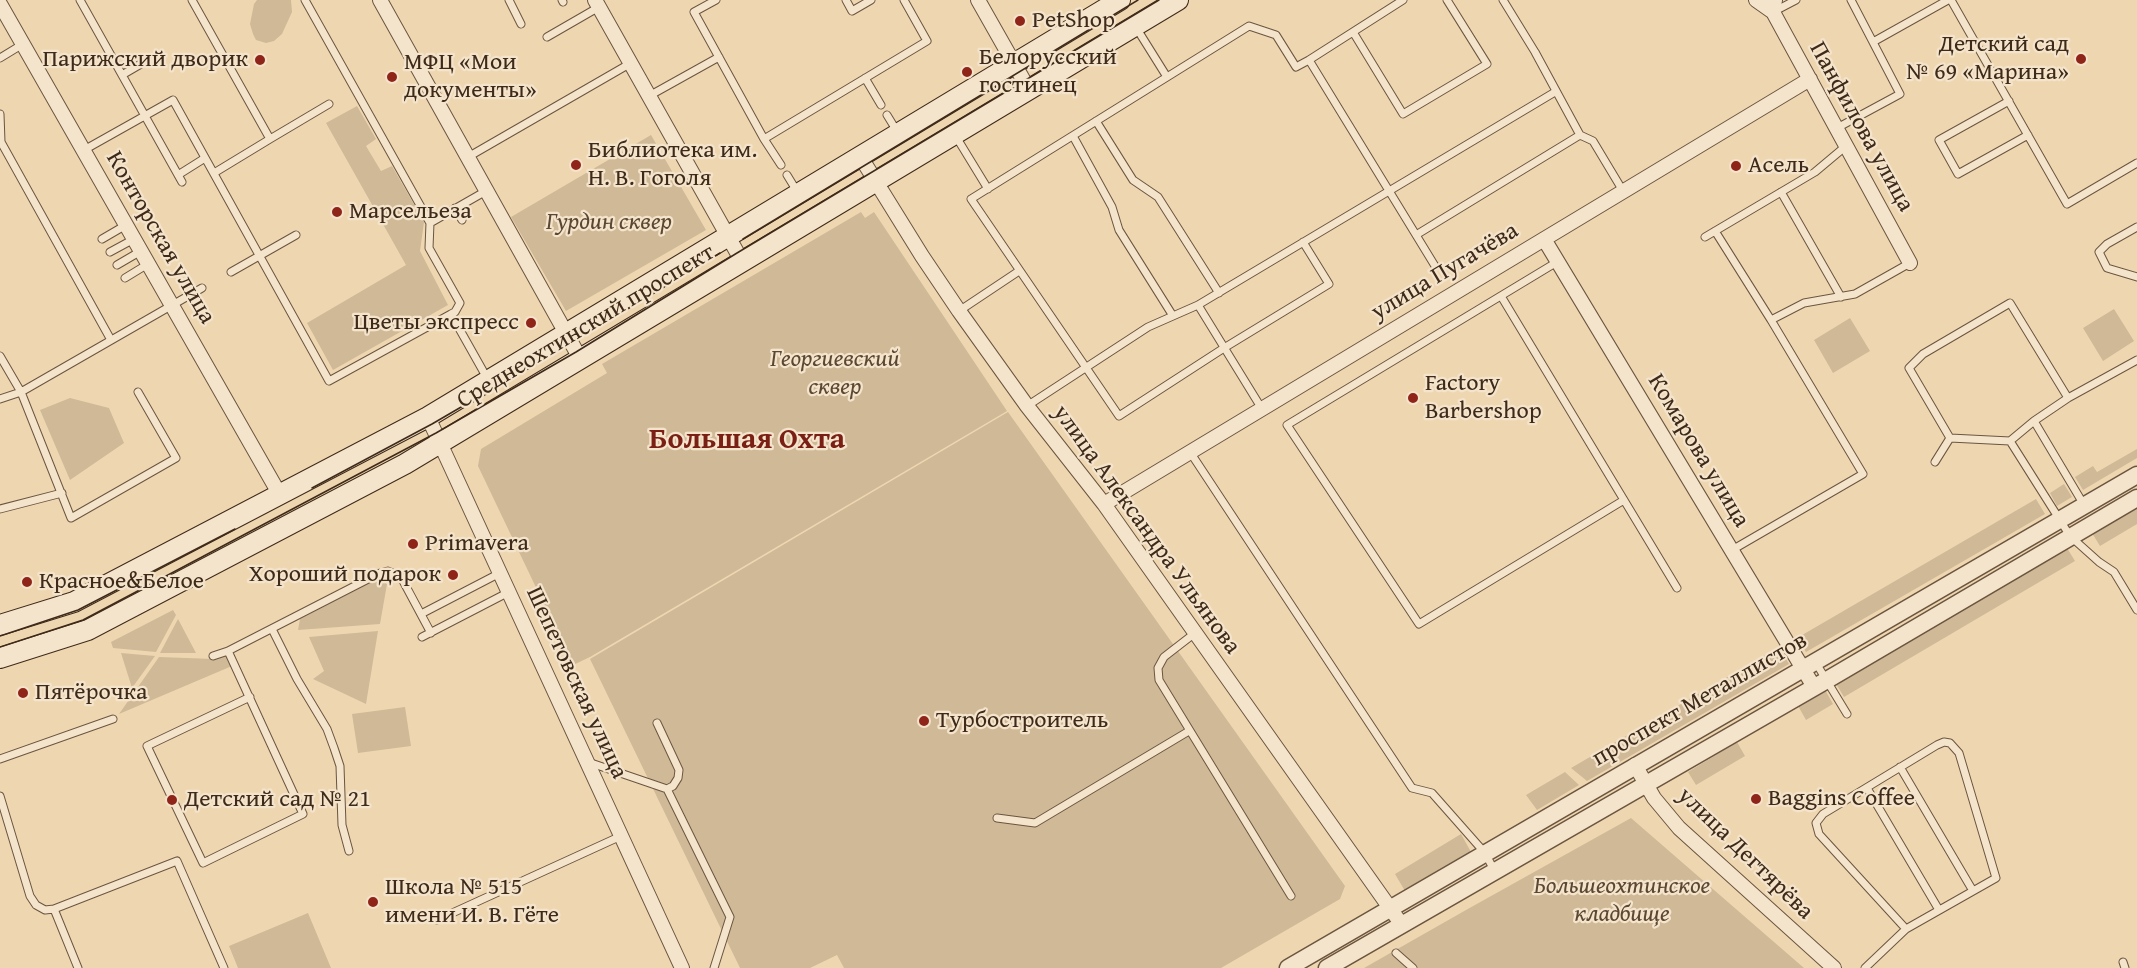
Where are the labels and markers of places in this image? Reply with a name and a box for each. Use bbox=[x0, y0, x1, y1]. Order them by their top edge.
place label: PetShop bbox=[1032, 7, 1115, 35]
marker: PetShop bbox=[1013, 14, 1027, 28]
place label: Детский сад № 69 «Марина» bbox=[1906, 31, 2069, 87]
place label: Белорусский гостинец bbox=[979, 44, 1117, 100]
place label: Парижский дворик bbox=[42, 46, 248, 74]
place label: МФЦ «Мои документы» bbox=[404, 49, 537, 105]
marker: Детский сад № 69 «Марина» bbox=[2074, 52, 2088, 66]
marker: Парижский дворик bbox=[253, 53, 267, 67]
marker: Белорусский гостинец bbox=[960, 65, 974, 79]
marker: МФЦ «Мои документы» bbox=[385, 70, 399, 84]
place label: Библиотека им. Н. В. Гоголя bbox=[588, 137, 757, 193]
place label: Асель bbox=[1748, 152, 1809, 180]
marker: Библиотека им. Н. В. Гоголя bbox=[569, 158, 583, 172]
marker: Асель bbox=[1729, 159, 1743, 173]
place label: Марсельеза bbox=[349, 198, 472, 226]
marker: Марсельеза bbox=[330, 205, 344, 219]
place label: Цветы экспресс bbox=[353, 309, 519, 337]
marker: Цветы экспресс bbox=[524, 316, 538, 330]
place label: Factory Barbershop bbox=[1425, 370, 1542, 426]
marker: Factory Barbershop bbox=[1406, 391, 1420, 405]
place label: Primavera bbox=[425, 530, 529, 558]
marker: Primavera bbox=[406, 537, 420, 551]
place label: Хороший подарок bbox=[249, 561, 441, 589]
place label: Красное&Белое bbox=[39, 568, 204, 596]
marker: Хороший подарок bbox=[446, 568, 460, 582]
marker: Красное&Белое bbox=[20, 575, 34, 589]
place label: Пятёрочка bbox=[35, 679, 148, 707]
marker: Пятёрочка bbox=[16, 686, 30, 700]
place label: Турбостроитель bbox=[936, 707, 1108, 735]
marker: Турбостроитель bbox=[917, 714, 931, 728]
place label: Baggins Coffee bbox=[1768, 785, 1915, 813]
place label: Детский сад № 21 bbox=[184, 786, 371, 814]
marker: Baggins Coffee bbox=[1749, 792, 1763, 806]
marker: Детский сад № 21 bbox=[165, 793, 179, 807]
place label: Школа № 515 имени И. В. Гёте bbox=[385, 874, 559, 930]
marker: Школа № 515 имени И. В. Гёте bbox=[366, 895, 380, 909]

